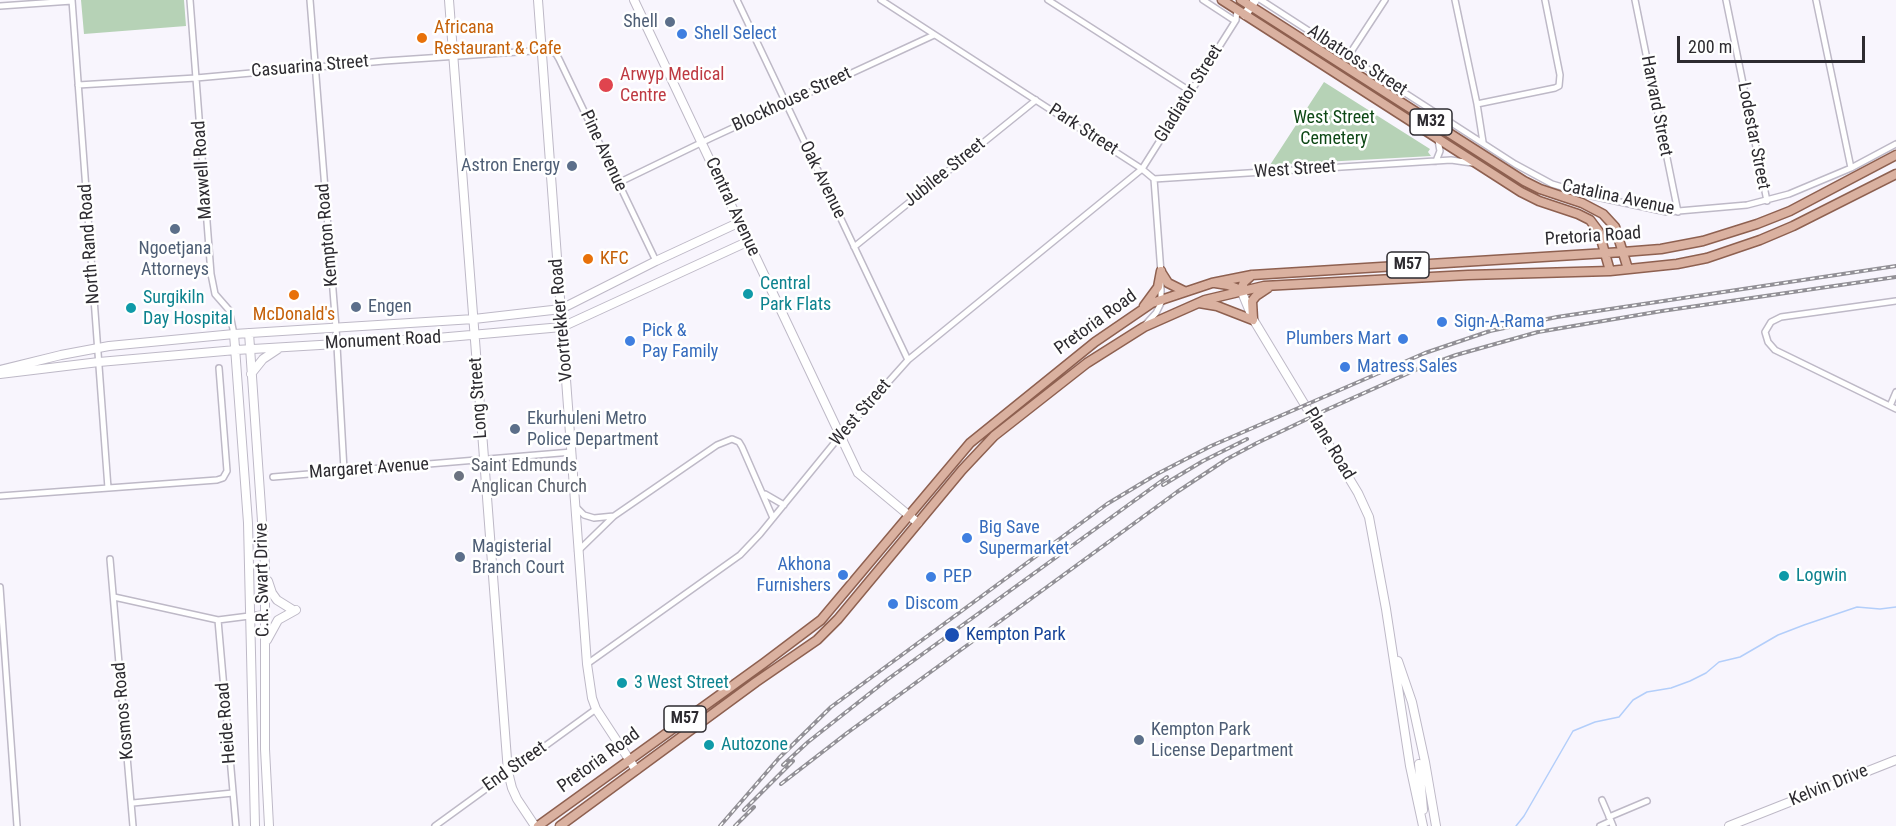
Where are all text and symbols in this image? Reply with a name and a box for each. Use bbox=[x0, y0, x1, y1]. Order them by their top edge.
place label: Shell bbox=[623, 11, 658, 33]
marker: Shell bbox=[663, 15, 677, 29]
place label: Africana Restaurant & Cafe bbox=[434, 17, 561, 60]
street label: Albatross Street bbox=[1303, 21, 1411, 101]
place label: Shell Select bbox=[694, 23, 777, 45]
scale bar bbox=[1680, 24, 1868, 62]
marker: Shell Select bbox=[675, 27, 689, 41]
marker: Africana Restaurant & Cafe bbox=[415, 31, 429, 45]
text: 200 m bbox=[1688, 36, 1732, 57]
street label: Gladiator Street bbox=[1150, 41, 1228, 147]
street label: Casuarina Street bbox=[250, 51, 370, 83]
street label: Harvard Street bbox=[1636, 54, 1676, 158]
street label: Blockhouse Street bbox=[729, 63, 855, 137]
place label: Arwyp Medical Centre bbox=[620, 64, 724, 106]
marker: Arwyp Medical Centre bbox=[597, 76, 615, 94]
street label: Lodestar Street bbox=[1732, 80, 1774, 192]
street label: Park Street bbox=[1044, 100, 1122, 160]
street label: Pine Avenue bbox=[575, 107, 631, 195]
park label: West Street Cemetery bbox=[1293, 107, 1375, 150]
road number: M32 bbox=[1410, 109, 1452, 135]
street label: Maxwell Road bbox=[189, 120, 217, 220]
street label: Jubilee Street bbox=[900, 134, 990, 212]
street label: Oak Avenue bbox=[794, 138, 850, 222]
street label: Central Avenue bbox=[700, 154, 764, 260]
place label: Astron Energy bbox=[461, 155, 560, 177]
street label: West Street bbox=[1253, 156, 1337, 184]
marker: Astron Energy bbox=[565, 159, 579, 173]
street label: Catalina Avenue bbox=[1560, 176, 1676, 220]
street label: Kempton Road bbox=[313, 182, 343, 288]
street label: North Rand Road bbox=[75, 183, 105, 305]
marker: Ngoetjana Attorneys bbox=[168, 222, 182, 236]
street label: Pretoria Road bbox=[1544, 223, 1642, 251]
place label: Ngoetjana Attorneys bbox=[139, 238, 211, 280]
place label: KFC bbox=[600, 248, 629, 270]
marker: KFC bbox=[581, 252, 595, 266]
road number: M57 bbox=[1387, 252, 1429, 278]
street label: Voortrekker Road bbox=[546, 258, 578, 382]
place label: Central Park Flats bbox=[760, 273, 831, 316]
street label: Pretoria Road bbox=[1051, 286, 1141, 360]
place label: Surgikiln Day Hospital bbox=[143, 287, 233, 330]
marker: Central Park Flats bbox=[741, 287, 755, 301]
marker: McDonald's bbox=[287, 288, 301, 302]
place label: Engen bbox=[368, 296, 412, 318]
marker: Engen bbox=[349, 300, 363, 314]
marker: Surgikiln Day Hospital bbox=[124, 301, 138, 315]
place label: McDonald's bbox=[253, 304, 335, 326]
place label: Sign-A-Rama bbox=[1454, 311, 1545, 333]
marker: Sign-A-Rama bbox=[1435, 315, 1449, 329]
place label: Pick & Pay Family bbox=[642, 320, 718, 362]
street label: Monument Road bbox=[324, 327, 442, 355]
place label: Plumbers Mart bbox=[1286, 328, 1391, 350]
marker: Plumbers Mart bbox=[1396, 332, 1410, 346]
marker: Pick & Pay Family bbox=[623, 334, 637, 348]
place label: Matress Sales bbox=[1357, 356, 1458, 378]
street label: Long Street bbox=[465, 357, 493, 439]
marker: Matress Sales bbox=[1338, 360, 1352, 374]
street label: West Street bbox=[826, 375, 896, 451]
street label: Plane Road bbox=[1299, 404, 1359, 484]
place label: Ekurhuleni Metro Police Department bbox=[527, 408, 659, 450]
marker: Ekurhuleni Metro Police Department bbox=[508, 422, 522, 436]
street label: Margaret Avenue bbox=[308, 454, 430, 484]
place label: Saint Edmunds Anglican Church bbox=[471, 455, 587, 498]
marker: Saint Edmunds Anglican Church bbox=[452, 469, 466, 483]
place label: Big Save Supermarket bbox=[979, 517, 1069, 560]
street label: C.R. Swart Drive bbox=[251, 523, 275, 637]
marker: Big Save Supermarket bbox=[960, 531, 974, 545]
place label: Magisterial Branch Court bbox=[472, 536, 565, 578]
marker: Magisterial Branch Court bbox=[453, 550, 467, 564]
place label: Akhona Furnishers bbox=[756, 554, 831, 596]
place label: Logwin bbox=[1796, 565, 1847, 587]
place label: PEP bbox=[943, 566, 972, 588]
marker: Akhona Furnishers bbox=[836, 568, 850, 582]
marker: Logwin bbox=[1777, 569, 1791, 583]
marker: PEP bbox=[924, 570, 938, 584]
place label: Discom bbox=[905, 593, 959, 615]
marker: Discom bbox=[886, 597, 900, 611]
place label: Kempton Park bbox=[966, 624, 1066, 646]
marker: Kempton Park bbox=[943, 626, 961, 644]
street label: Kosmos Road bbox=[109, 661, 139, 761]
place label: 3 West Street bbox=[634, 672, 729, 694]
marker: 3 West Street bbox=[615, 676, 629, 690]
street label: Heide Road bbox=[213, 682, 241, 764]
road number: M57 bbox=[664, 706, 706, 732]
place label: Kempton Park License Department bbox=[1151, 719, 1293, 762]
street label: Pretoria Road bbox=[554, 724, 644, 798]
marker: Kempton Park License Department bbox=[1132, 733, 1146, 747]
place label: Autozone bbox=[721, 734, 788, 756]
street label: End Street bbox=[479, 737, 551, 797]
marker: Autozone bbox=[702, 738, 716, 752]
street label: Kelvin Drive bbox=[1787, 760, 1871, 812]

